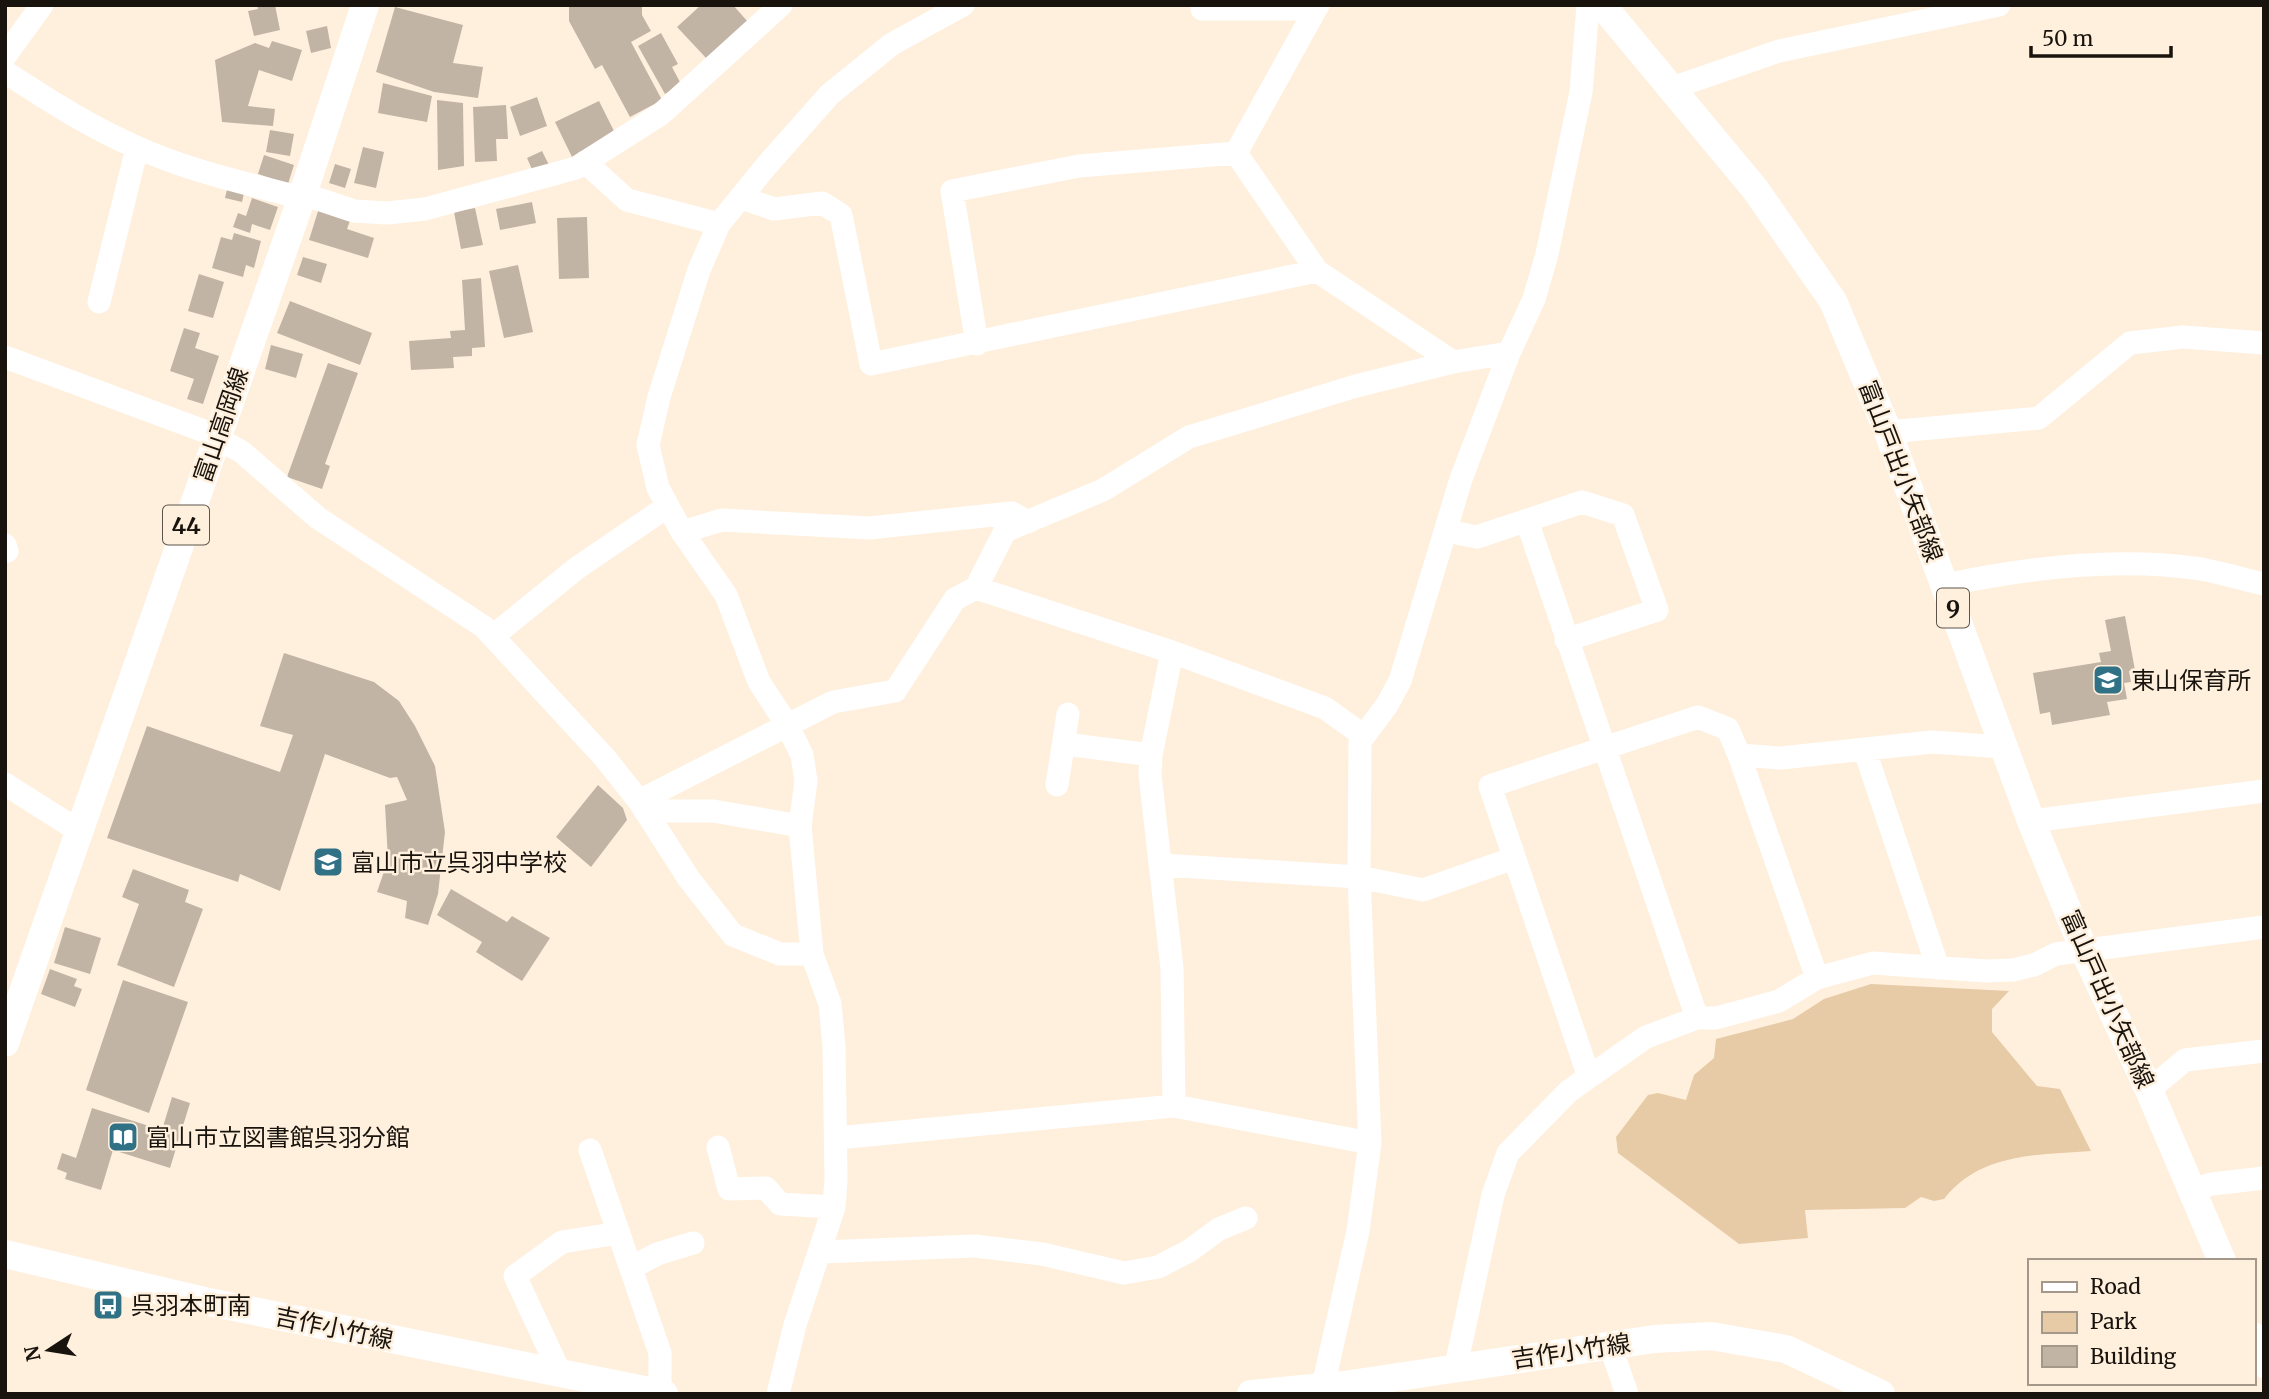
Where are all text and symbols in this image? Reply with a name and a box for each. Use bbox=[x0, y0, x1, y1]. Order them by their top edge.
scale bar bbox=[2031, 14, 2171, 58]
text: 50 m bbox=[2042, 25, 2093, 52]
street label: 富山高岡線 bbox=[187, 363, 255, 487]
street label: 富山戸出小矢部線 bbox=[1852, 376, 1950, 566]
road number: 44 bbox=[163, 505, 209, 544]
road number: 9 bbox=[1937, 588, 1969, 628]
school or university icon: 東山保育所 bbox=[2091, 663, 2125, 697]
place label: 東山保育所 bbox=[2131, 665, 2251, 696]
school or university icon: 富山市立呉羽中学校 bbox=[311, 845, 345, 879]
place label: 富山市立呉羽中学校 bbox=[351, 847, 567, 878]
street label: 富山戸出小矢部線 bbox=[2055, 905, 2161, 1093]
library icon: 富山市立図書館呉羽分館 bbox=[106, 1120, 140, 1154]
place label: 富山市立図書館呉羽分館 bbox=[146, 1122, 410, 1153]
legend bbox=[2028, 1259, 2255, 1385]
text: Road bbox=[2090, 1273, 2141, 1300]
bus stop icon: 呉羽本町南 bbox=[91, 1288, 125, 1322]
place label: 呉羽本町南 bbox=[131, 1290, 251, 1321]
street label: 吉作小竹線 bbox=[272, 1300, 396, 1356]
text: Park bbox=[2090, 1308, 2137, 1335]
north arrow bbox=[14, 1315, 84, 1385]
street label: 吉作小竹線 bbox=[1509, 1327, 1633, 1375]
text: Building bbox=[2090, 1343, 2177, 1370]
text: N bbox=[19, 1344, 46, 1363]

